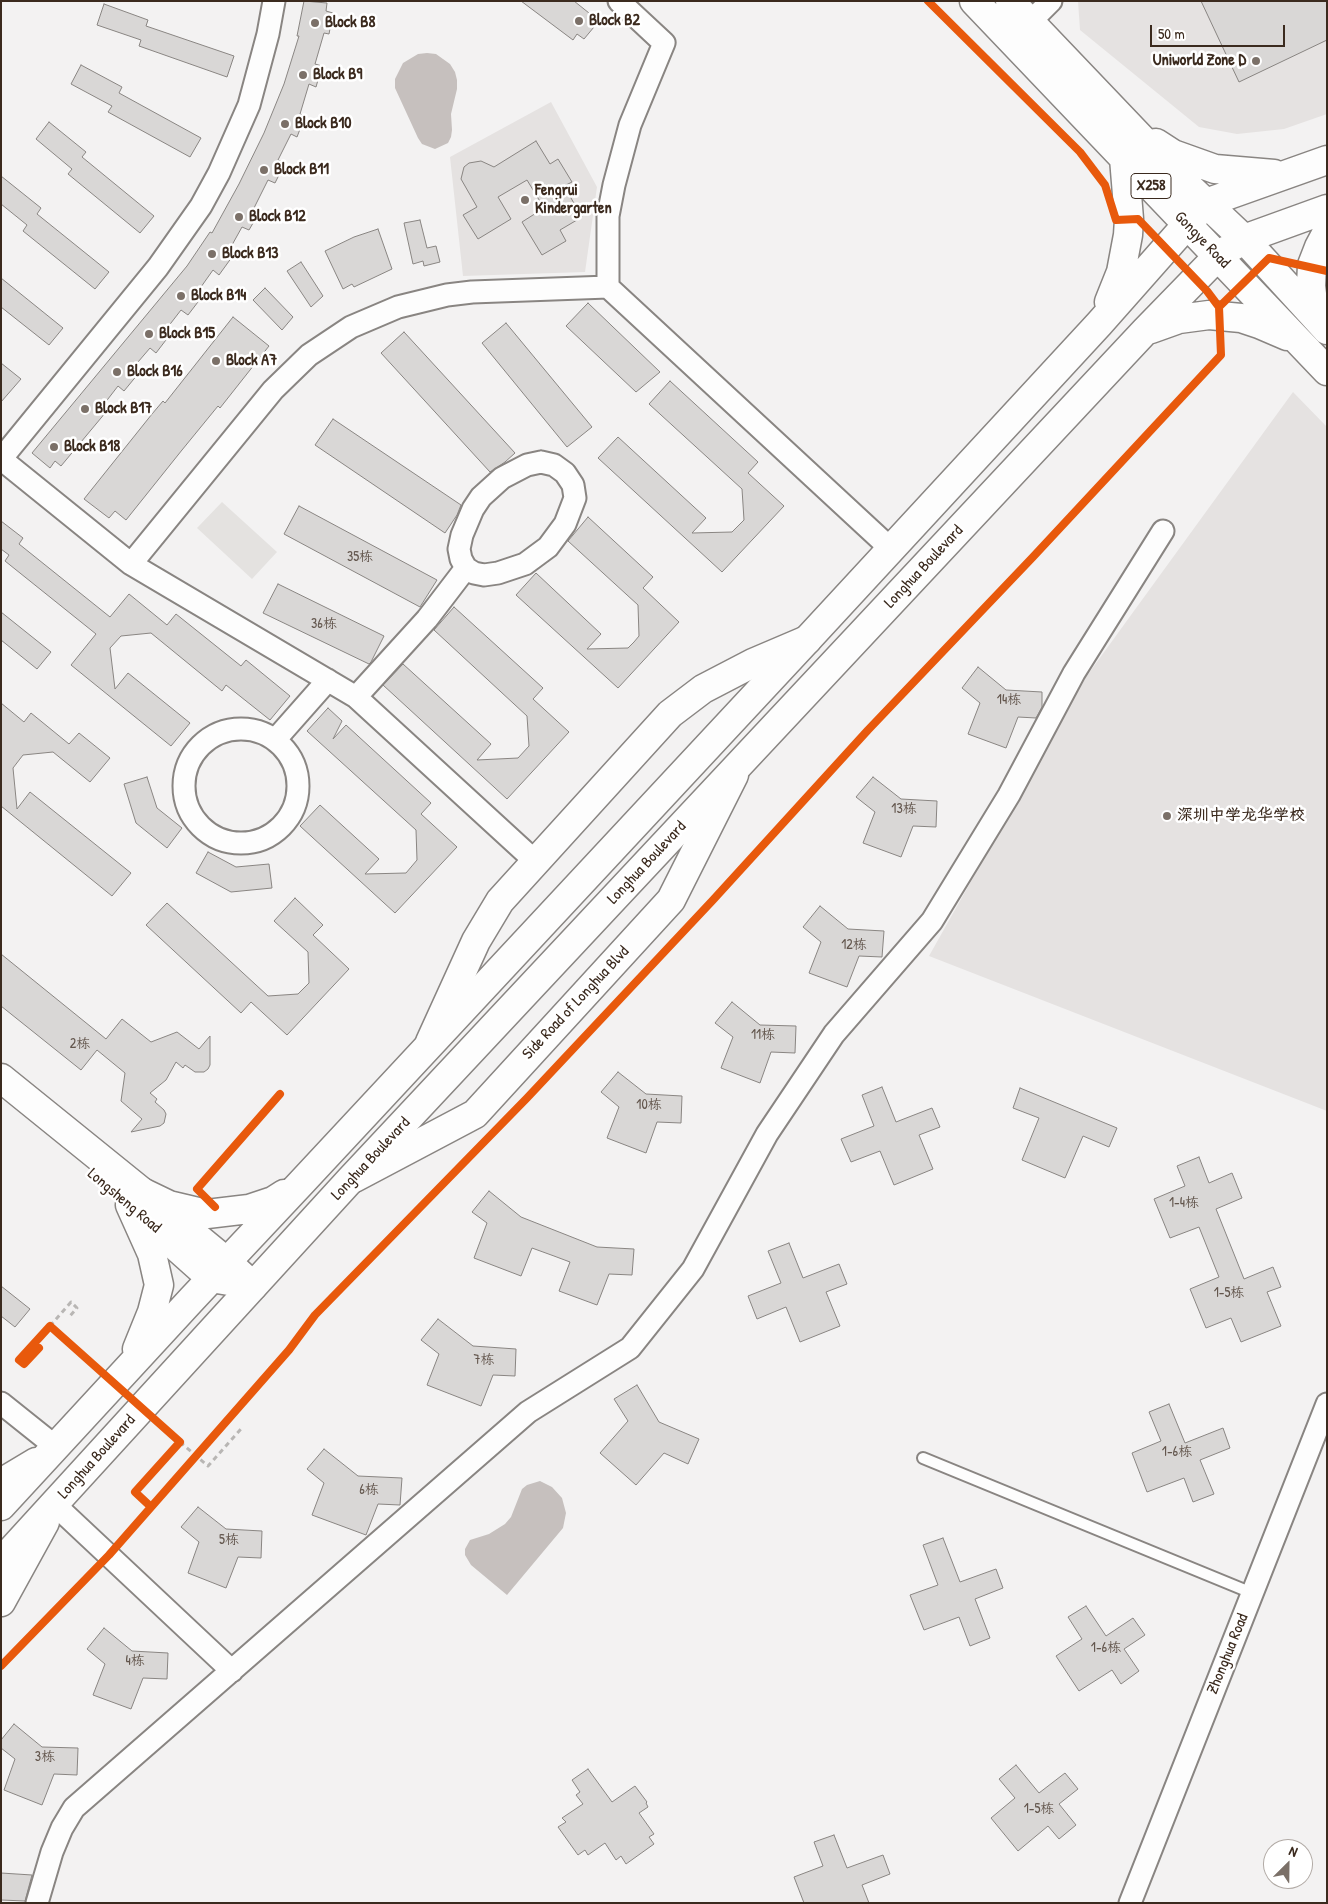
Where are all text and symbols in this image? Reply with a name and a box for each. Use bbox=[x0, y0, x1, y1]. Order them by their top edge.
place label: Block B2 bbox=[589, 11, 640, 31]
place label: Block B8 bbox=[325, 13, 375, 33]
marker: Block B2 bbox=[573, 15, 585, 27]
scale bar bbox=[1153, 15, 1288, 47]
marker: Block B8 bbox=[309, 17, 321, 29]
text: 50 m bbox=[1158, 23, 1185, 44]
place label: Uniworld Zone D bbox=[1153, 51, 1246, 71]
marker: Uniworld Zone D bbox=[1250, 55, 1262, 67]
place label: Block B9 bbox=[313, 65, 362, 85]
marker: Block B9 bbox=[297, 69, 309, 81]
place label: Block B10 bbox=[295, 114, 351, 134]
marker: Block B10 bbox=[279, 118, 291, 130]
place label: Block B11 bbox=[274, 160, 329, 180]
marker: Block B11 bbox=[258, 164, 270, 176]
road number: X258 bbox=[1131, 174, 1171, 198]
place label: Fengrui Kindergarten bbox=[535, 181, 612, 219]
marker: Fengrui Kindergarten bbox=[519, 194, 531, 206]
place label: Block B12 bbox=[249, 207, 306, 227]
street label: Gongye Road bbox=[1170, 208, 1234, 272]
marker: Block B12 bbox=[233, 211, 245, 223]
place label: Block B13 bbox=[222, 244, 278, 264]
marker: Block B13 bbox=[206, 248, 218, 260]
place label: Block B14 bbox=[191, 286, 246, 306]
marker: Block B14 bbox=[175, 290, 187, 302]
place label: Block B15 bbox=[159, 324, 215, 344]
marker: Block B15 bbox=[143, 328, 155, 340]
place label: Block A7 bbox=[226, 351, 277, 371]
marker: Block A7 bbox=[210, 355, 222, 367]
place label: Block B16 bbox=[127, 362, 183, 382]
marker: Block B16 bbox=[111, 366, 123, 378]
place label: Block B17 bbox=[95, 399, 152, 419]
marker: Block B17 bbox=[79, 403, 91, 415]
place label: Block B18 bbox=[64, 437, 120, 457]
marker: Block B18 bbox=[48, 441, 60, 453]
street label: Longhua Boulevard bbox=[881, 522, 967, 612]
house number: 35栋 bbox=[347, 549, 373, 565]
house number: 36栋 bbox=[311, 616, 337, 632]
house number: 14栋 bbox=[997, 692, 1021, 708]
house number: 13栋 bbox=[891, 801, 917, 817]
place label: 深圳中学龙华学校 bbox=[1177, 806, 1305, 826]
marker: 深圳中学龙华学校 bbox=[1161, 810, 1173, 822]
street label: Longhua Boulevard bbox=[604, 818, 690, 908]
house number: 12栋 bbox=[841, 937, 867, 953]
street label: Side Road of Longhua Blvd bbox=[519, 942, 633, 1064]
house number: 11栋 bbox=[751, 1027, 775, 1043]
house number: 2栋 bbox=[70, 1036, 90, 1052]
house number: 10栋 bbox=[636, 1097, 662, 1113]
street label: Longhua Boulevard bbox=[328, 1114, 414, 1204]
street label: Longsheng Road bbox=[83, 1165, 165, 1237]
house number: 1-4栋 bbox=[1169, 1195, 1199, 1211]
house number: 1-5栋 bbox=[1214, 1285, 1244, 1301]
house number: 7栋 bbox=[474, 1352, 494, 1368]
street label: Longhua Boulevard bbox=[54, 1411, 140, 1503]
house number: 1-6栋 bbox=[1162, 1444, 1192, 1460]
house number: 6栋 bbox=[359, 1482, 379, 1498]
house number: 5栋 bbox=[219, 1532, 239, 1548]
street label: Zhonghua Road bbox=[1203, 1611, 1253, 1697]
house number: 1-6栋 bbox=[1091, 1640, 1121, 1656]
house number: 4栋 bbox=[125, 1653, 145, 1669]
house number: 3栋 bbox=[35, 1749, 55, 1765]
house number: 1-5栋 bbox=[1024, 1801, 1054, 1817]
north arrow bbox=[1263, 1839, 1313, 1889]
text: N bbox=[1287, 1840, 1301, 1861]

